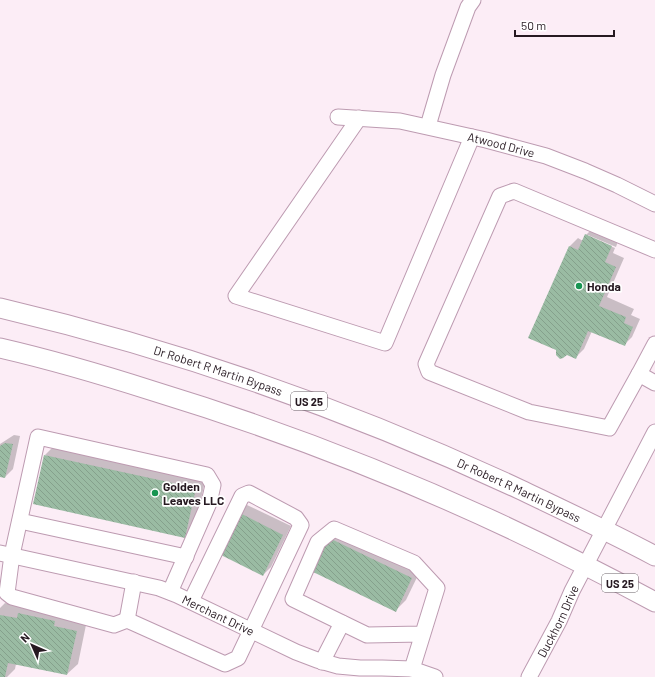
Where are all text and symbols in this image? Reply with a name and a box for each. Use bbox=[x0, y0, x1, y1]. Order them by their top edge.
scale bar bbox=[515, 12, 614, 38]
text: 50 m bbox=[521, 18, 546, 32]
street label: Atwood Drive bbox=[466, 129, 536, 160]
place label: Honda bbox=[587, 279, 621, 293]
marker: Honda bbox=[574, 281, 584, 291]
street label: Dr Robert R Martin Bypass bbox=[152, 343, 285, 398]
road number: US 25 bbox=[291, 392, 327, 410]
street label: Dr Robert R Martin Bypass bbox=[455, 455, 583, 525]
place label: Golden Leaves LLC bbox=[163, 479, 224, 507]
marker: Golden Leaves LLC bbox=[150, 488, 160, 498]
road number: US 25 bbox=[602, 574, 638, 592]
street label: Duckhorn Drive bbox=[534, 582, 581, 660]
street label: Merchant Drive bbox=[180, 592, 257, 638]
north arrow bbox=[12, 625, 52, 665]
text: N bbox=[17, 630, 32, 645]

